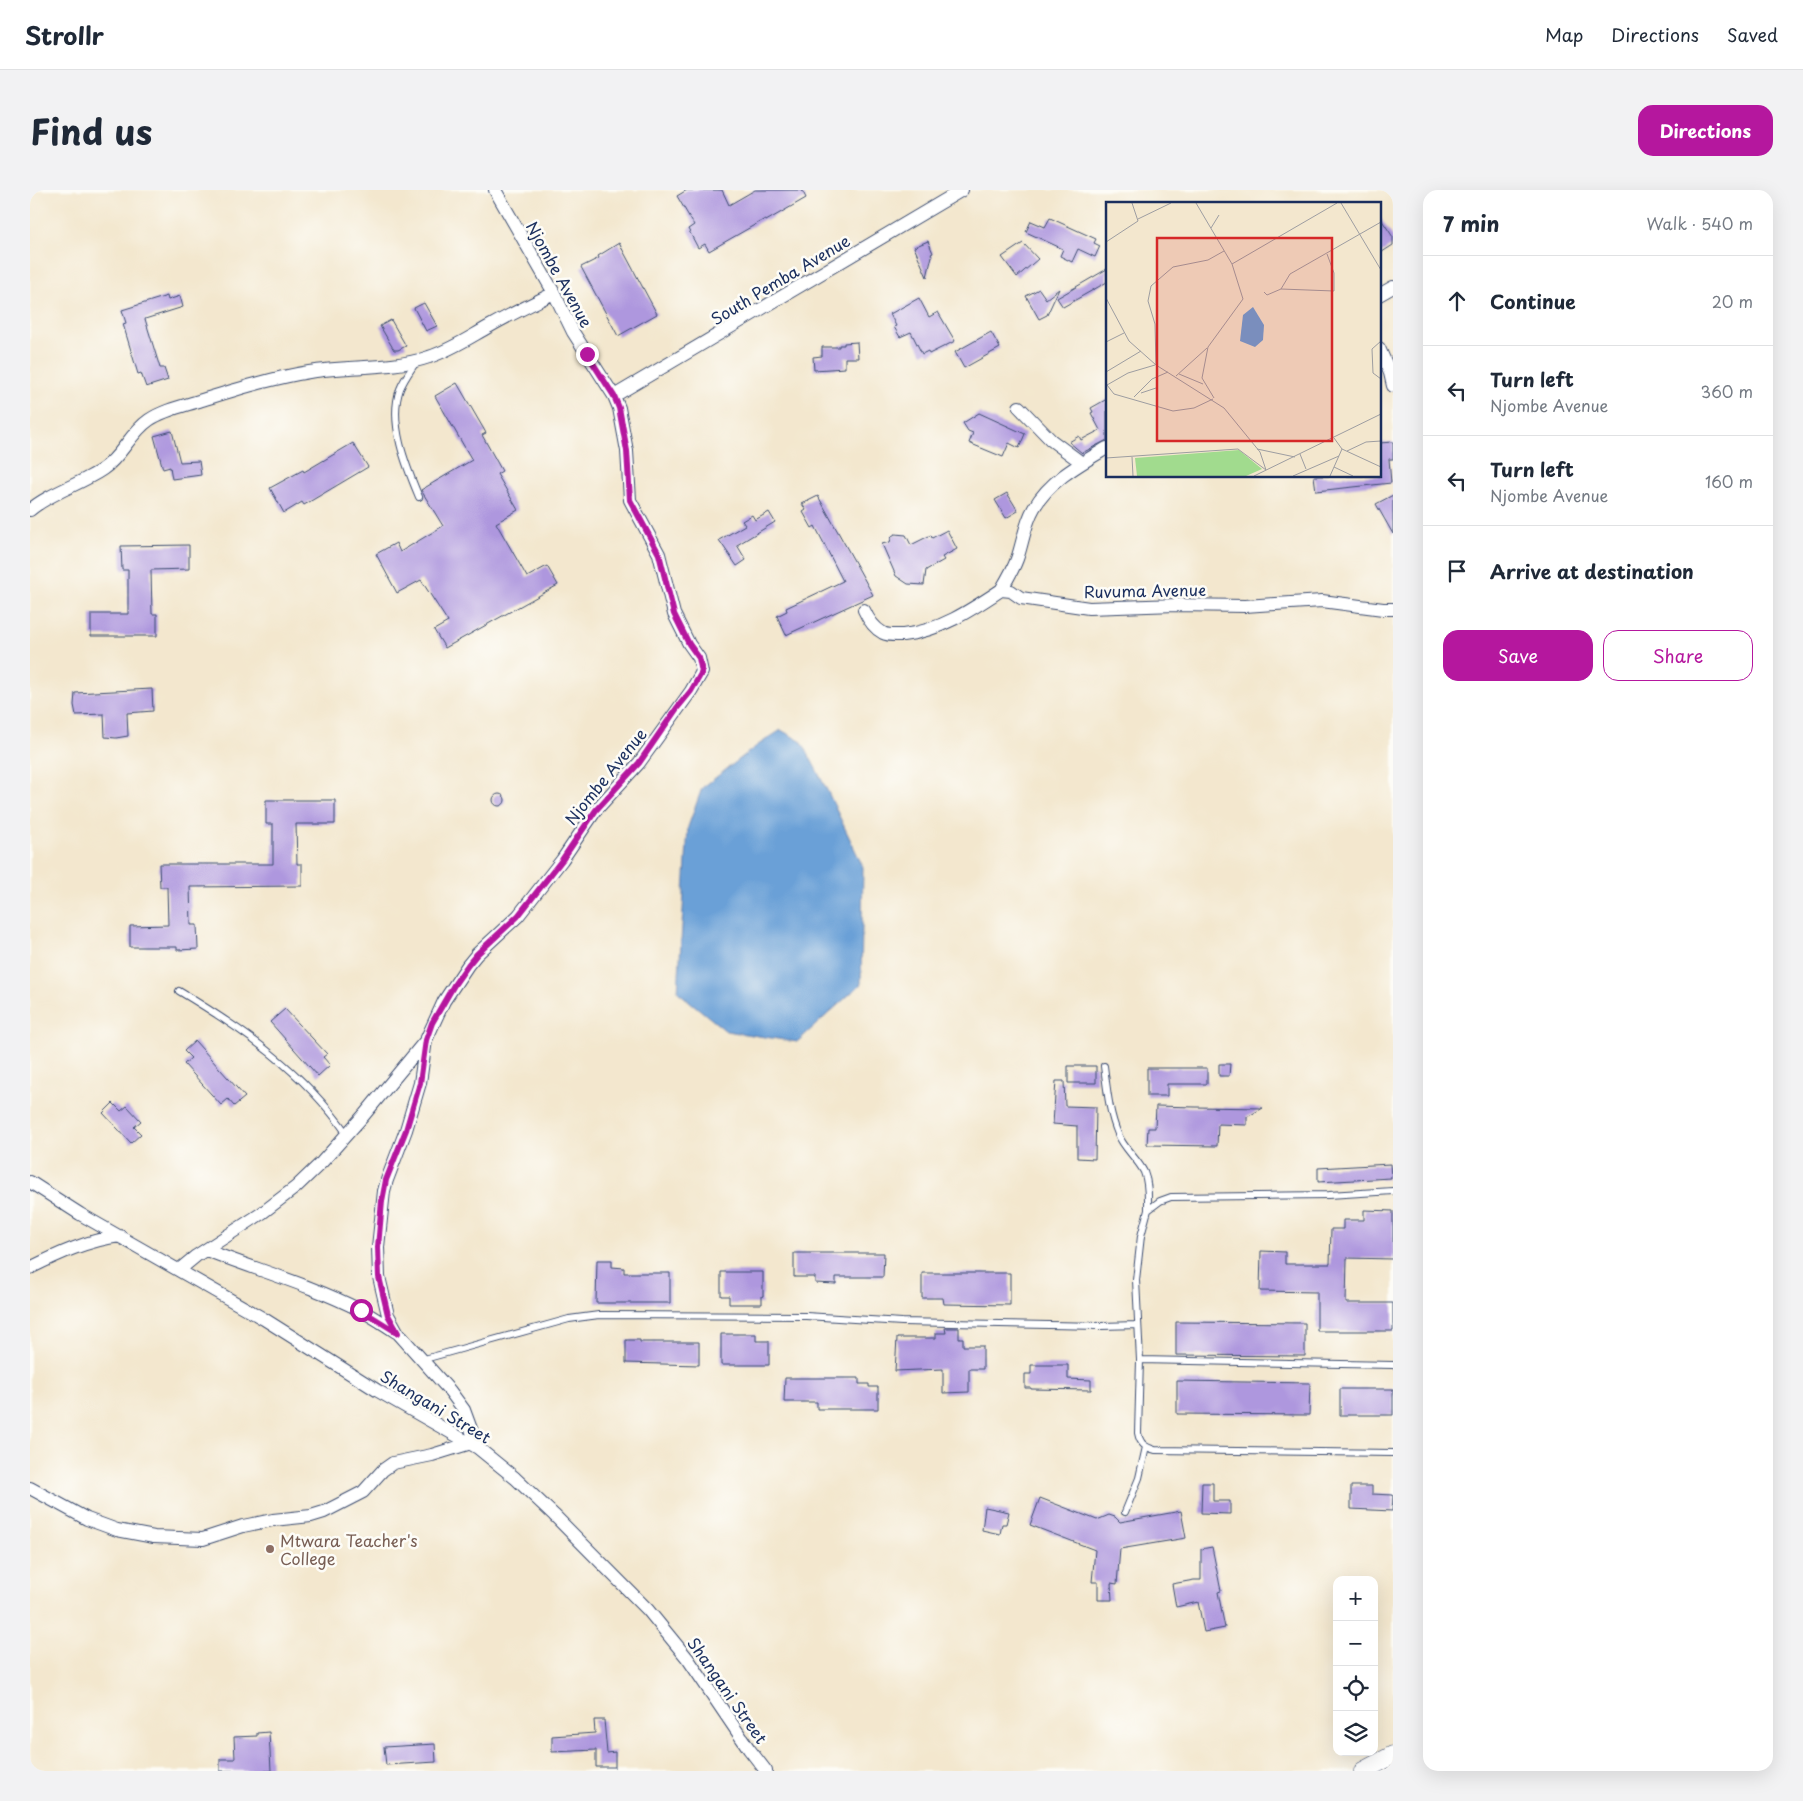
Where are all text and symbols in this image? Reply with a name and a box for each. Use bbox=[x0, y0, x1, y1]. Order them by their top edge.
text: Strollr bbox=[25, 17, 104, 53]
text: Map bbox=[1545, 21, 1583, 48]
text: Directions bbox=[1611, 21, 1699, 48]
text: Saved bbox=[1727, 21, 1778, 48]
text: Find us bbox=[30, 104, 152, 157]
button: Directions bbox=[1638, 105, 1773, 156]
inset map bbox=[1106, 202, 1380, 478]
text: 7 min bbox=[1443, 207, 1499, 239]
text: Walk · 540 m bbox=[1647, 211, 1753, 235]
street label: Njombe Avenue bbox=[521, 216, 599, 332]
street label: South Pemba Avenue bbox=[706, 228, 854, 330]
icon: ahead bbox=[1443, 287, 1471, 315]
text: Continue bbox=[1490, 287, 1576, 315]
text: 20 m bbox=[1712, 289, 1753, 313]
route end bbox=[576, 343, 599, 366]
text: Turn left bbox=[1490, 365, 1574, 393]
icon: left bbox=[1443, 377, 1471, 405]
text: 360 m bbox=[1701, 379, 1753, 403]
text: Njombe Avenue bbox=[1490, 393, 1608, 417]
text: Turn left bbox=[1490, 455, 1574, 483]
icon: left bbox=[1443, 467, 1471, 495]
text: 160 m bbox=[1705, 469, 1753, 493]
text: Njombe Avenue bbox=[1490, 483, 1608, 507]
icon: arrive bbox=[1443, 557, 1471, 585]
text: Arrive at destination bbox=[1490, 557, 1694, 585]
street label: Ruvuma Avenue bbox=[1084, 577, 1206, 603]
button: Save bbox=[1443, 630, 1593, 681]
button: Share bbox=[1603, 630, 1753, 681]
street label: Njombe Avenue bbox=[558, 722, 652, 830]
route start bbox=[350, 1299, 373, 1322]
street label: Shangani Street bbox=[376, 1363, 496, 1449]
place label: Mtwara Teacher's College bbox=[280, 1528, 418, 1570]
marker: Mtwara Teacher's College bbox=[264, 1543, 276, 1555]
map controls bbox=[1333, 1576, 1378, 1756]
button: + bbox=[1333, 1576, 1378, 1621]
button: − bbox=[1333, 1621, 1378, 1666]
street label: Shangani Street bbox=[682, 1632, 774, 1749]
button: locate bbox=[1333, 1666, 1378, 1711]
button: layers bbox=[1333, 1711, 1378, 1756]

